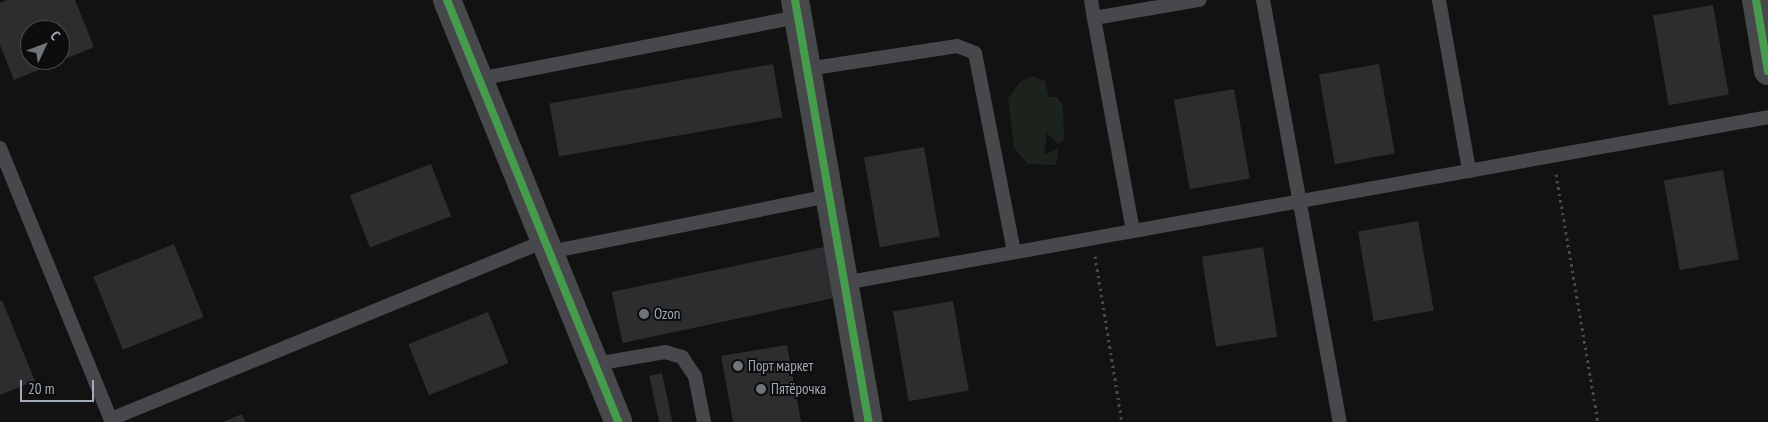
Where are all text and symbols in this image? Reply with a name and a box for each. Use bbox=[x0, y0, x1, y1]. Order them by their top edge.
north arrow bbox=[20, 20, 70, 70]
text: С bbox=[46, 27, 64, 44]
place label: Ozon bbox=[654, 305, 680, 323]
marker: Ozon bbox=[638, 308, 650, 320]
place label: Порт маркет bbox=[748, 357, 814, 375]
marker: Порт маркет bbox=[732, 360, 744, 372]
scale bar bbox=[22, 370, 96, 402]
text: 20 m bbox=[28, 379, 54, 398]
place label: Пятёрочка bbox=[771, 380, 826, 398]
marker: Пятёрочка bbox=[755, 383, 767, 395]

